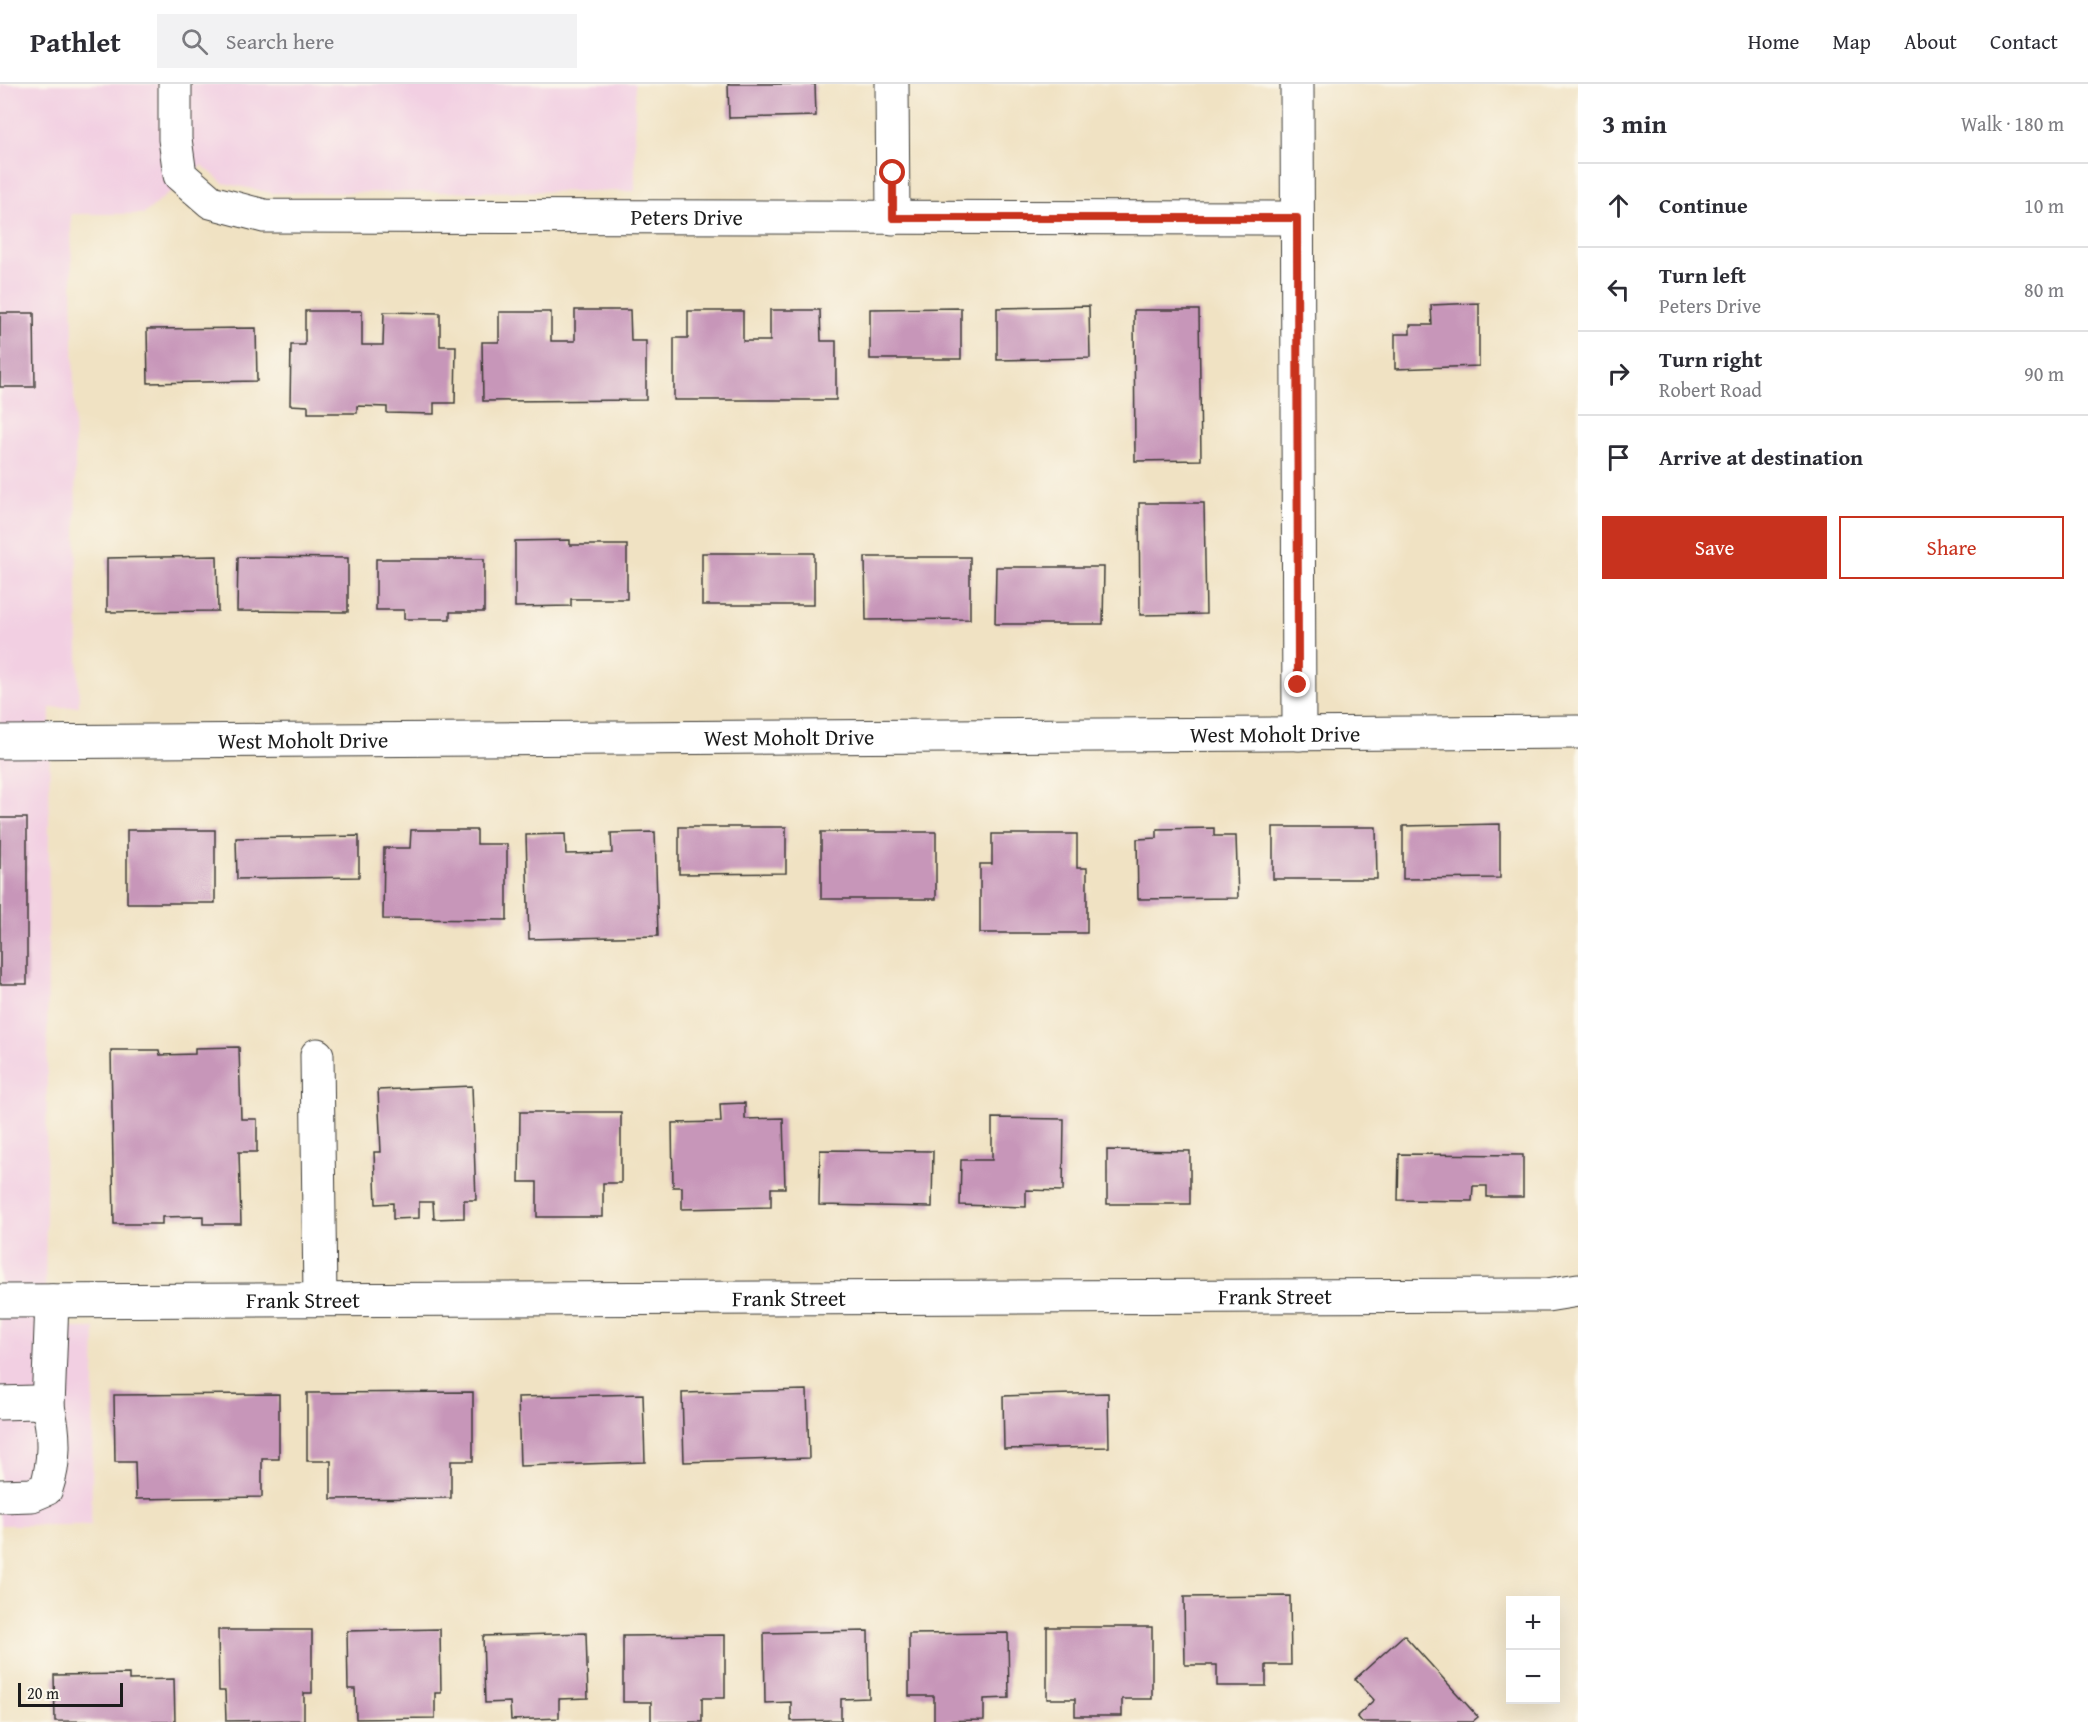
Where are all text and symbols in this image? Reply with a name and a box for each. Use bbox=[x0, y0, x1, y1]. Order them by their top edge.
search box bbox=[157, 14, 577, 68]
text: Pathlet bbox=[30, 21, 121, 62]
icon: search bbox=[178, 25, 211, 58]
text: Search here bbox=[226, 25, 334, 57]
text: Home bbox=[1748, 26, 1799, 57]
text: Map bbox=[1832, 26, 1871, 57]
text: About bbox=[1904, 26, 1957, 57]
text: Contact bbox=[1990, 26, 2058, 57]
text: 3 min bbox=[1602, 104, 1667, 143]
text: Walk · 180 m bbox=[1961, 109, 2064, 138]
route start bbox=[879, 159, 905, 185]
icon: ahead bbox=[1602, 189, 1635, 222]
text: Continue bbox=[1659, 189, 1748, 221]
text: 10 m bbox=[2024, 191, 2064, 220]
street label: Peters Drive bbox=[631, 201, 743, 233]
text: Turn left bbox=[1659, 259, 1746, 291]
icon: left bbox=[1602, 273, 1635, 306]
text: 80 m bbox=[2024, 275, 2064, 304]
text: Peters Drive bbox=[1659, 291, 1761, 320]
text: Turn right bbox=[1659, 343, 1762, 375]
icon: right bbox=[1602, 357, 1635, 390]
text: 90 m bbox=[2024, 359, 2064, 388]
text: Robert Road bbox=[1659, 375, 1762, 404]
icon: arrive bbox=[1602, 441, 1635, 474]
text: Arrive at destination bbox=[1659, 441, 1863, 473]
button: Save bbox=[1602, 516, 1827, 579]
button: Share bbox=[1839, 516, 2064, 579]
route end bbox=[1284, 671, 1310, 697]
street label: West Moholt Drive bbox=[1190, 717, 1360, 750]
street label: West Moholt Drive bbox=[704, 720, 874, 754]
street label: West Moholt Drive bbox=[218, 724, 388, 757]
street label: Frank Street bbox=[1218, 1280, 1332, 1312]
street label: Frank Street bbox=[732, 1282, 846, 1314]
street label: Frank Street bbox=[246, 1284, 360, 1316]
map controls bbox=[1506, 1596, 1560, 1704]
button: + bbox=[1506, 1596, 1560, 1650]
button: − bbox=[1506, 1650, 1560, 1704]
scale bar bbox=[18, 1680, 123, 1708]
text: 20 m bbox=[27, 1681, 59, 1705]

